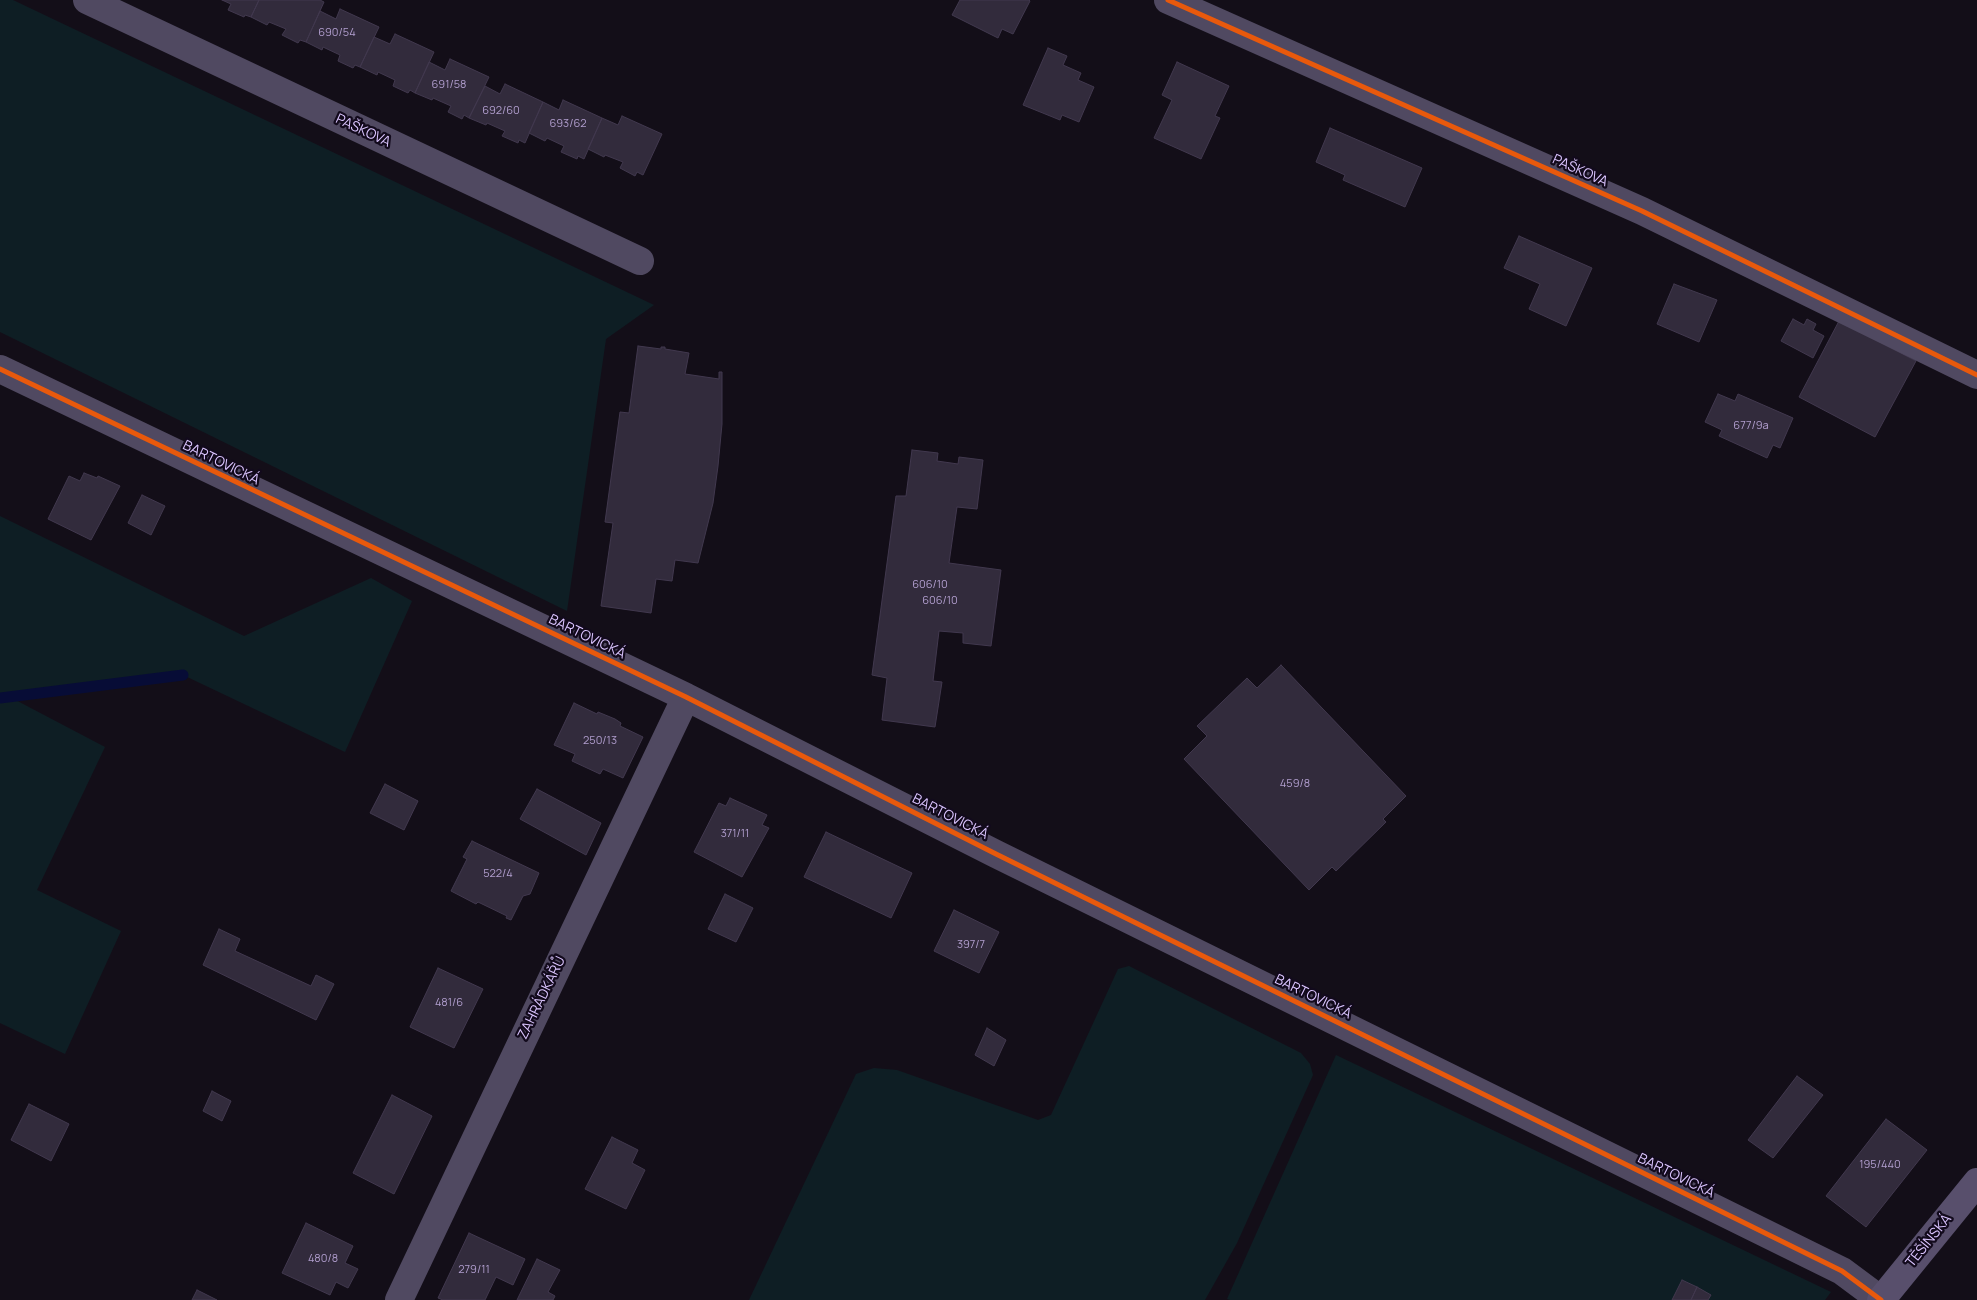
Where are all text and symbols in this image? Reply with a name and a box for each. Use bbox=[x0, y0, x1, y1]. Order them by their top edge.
house number: 690/54 bbox=[318, 26, 356, 40]
house number: 691/58 bbox=[432, 78, 466, 92]
house number: 692/60 bbox=[482, 104, 520, 118]
street label: PAŠKOVA bbox=[333, 111, 393, 151]
house number: 693/62 bbox=[550, 117, 586, 131]
street label: PAŠKOVA bbox=[1550, 151, 1610, 191]
house number: 677/9a bbox=[1733, 419, 1769, 433]
street label: BARTOVICKÁ bbox=[180, 437, 262, 489]
house number: 606/10 bbox=[912, 578, 948, 592]
house number: 606/10 bbox=[922, 594, 958, 608]
street label: BARTOVICKÁ bbox=[546, 611, 628, 663]
house number: 250/13 bbox=[583, 734, 617, 748]
house number: 459/8 bbox=[1280, 777, 1310, 791]
street label: BARTOVICKÁ bbox=[909, 791, 991, 843]
house number: 371/11 bbox=[721, 827, 749, 841]
house number: 522/4 bbox=[483, 867, 513, 881]
house number: 397/7 bbox=[957, 938, 985, 952]
street label: ZAHRÁDKÁŘŮ bbox=[515, 954, 569, 1042]
street label: BARTOVICKÁ bbox=[1272, 971, 1354, 1023]
house number: 481/6 bbox=[435, 996, 463, 1010]
street label: BARTOVICKÁ bbox=[1635, 1150, 1717, 1202]
house number: 195/440 bbox=[1859, 1158, 1901, 1172]
street label: TĚŠÍNSKÁ bbox=[1903, 1211, 1955, 1271]
house number: 480/8 bbox=[308, 1252, 338, 1266]
house number: 279/11 bbox=[458, 1263, 490, 1277]

